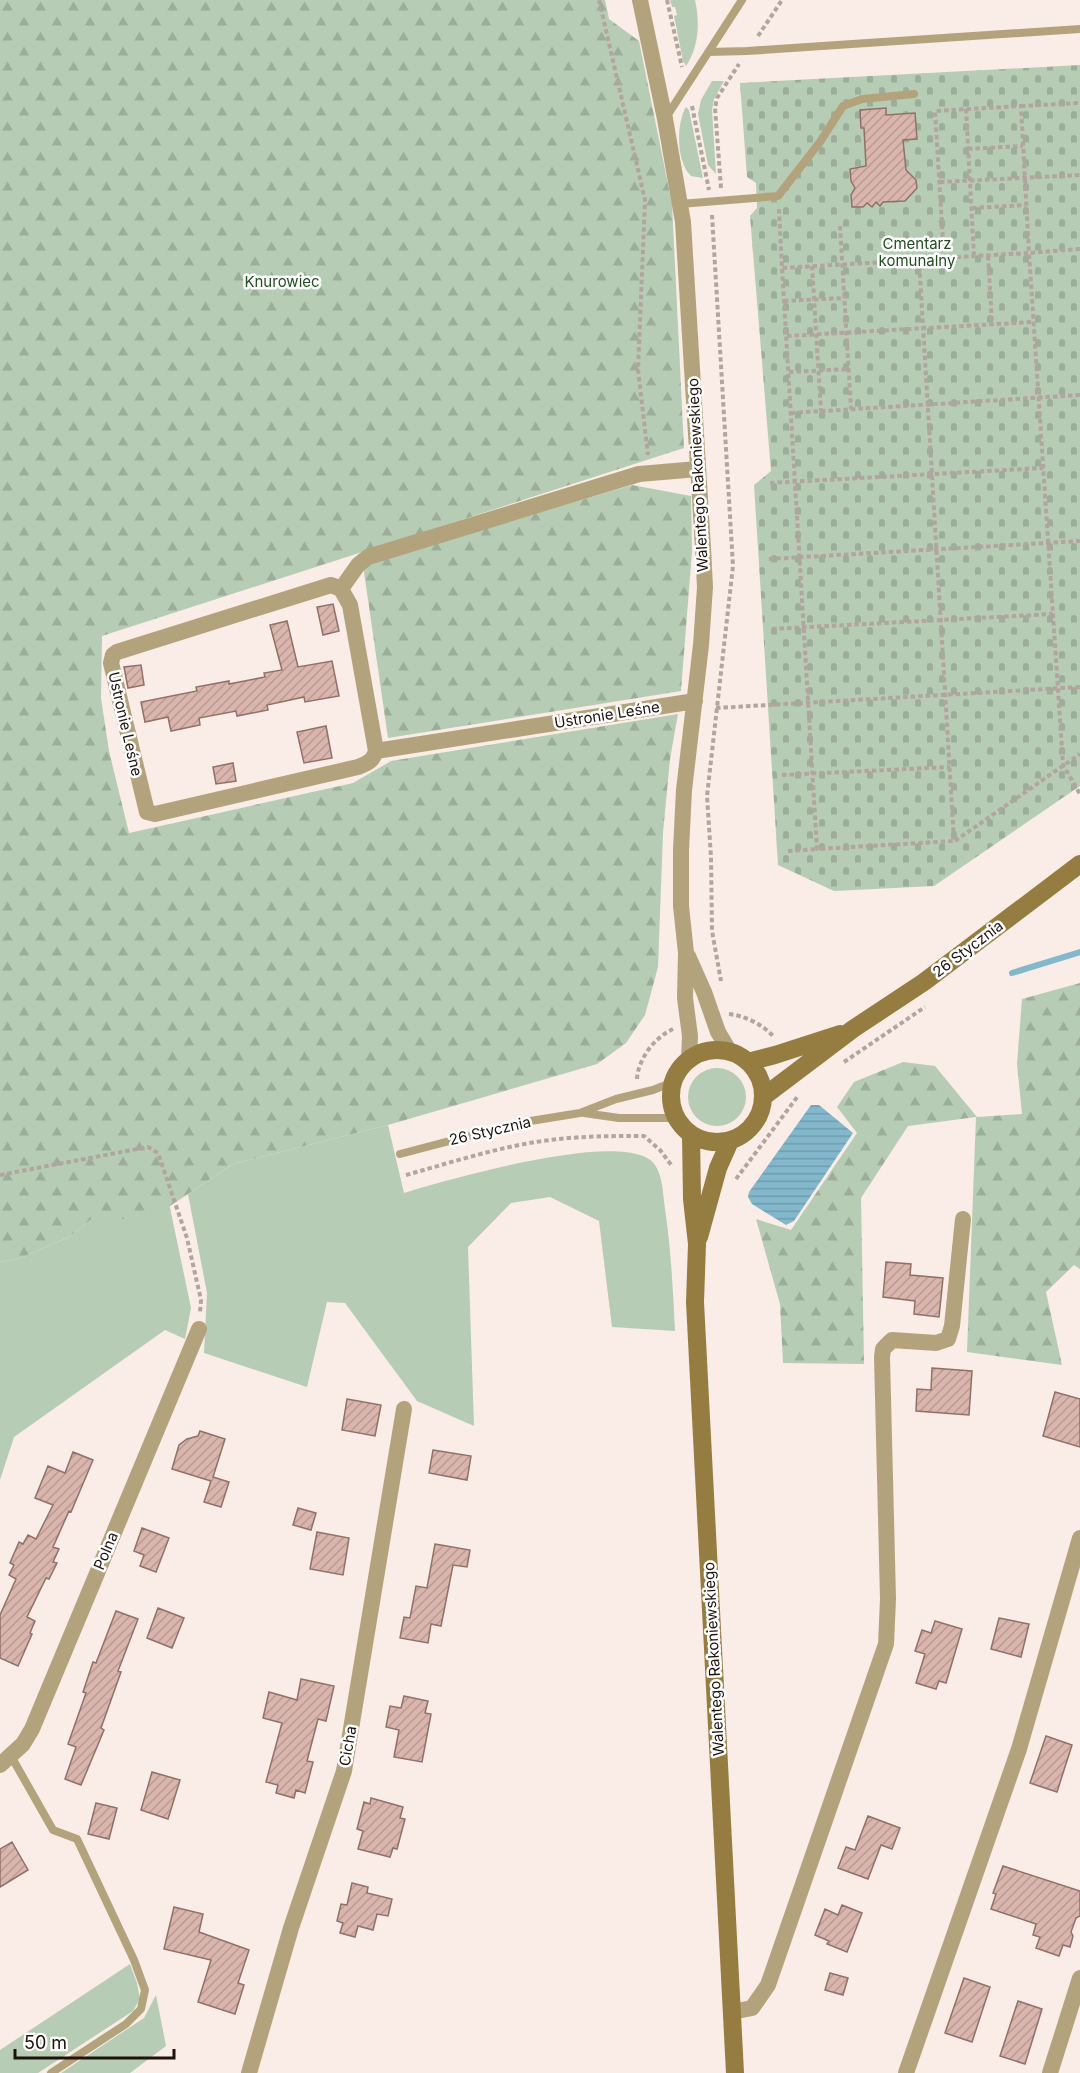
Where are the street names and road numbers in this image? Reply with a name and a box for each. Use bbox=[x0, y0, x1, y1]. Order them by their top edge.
street label: Walentego Rakoniewskiego bbox=[683, 377, 712, 573]
street label: Ustronie Leśne bbox=[104, 670, 147, 778]
street label: Ustronie Leśne bbox=[553, 697, 661, 732]
street label: 26 Stycznia bbox=[929, 916, 1007, 981]
street label: 26 Stycznia bbox=[447, 1112, 533, 1149]
street label: Polna bbox=[89, 1529, 122, 1573]
street label: Walentego Rakoniewskiego bbox=[699, 1561, 728, 1757]
street label: Cicha bbox=[335, 1724, 360, 1767]

